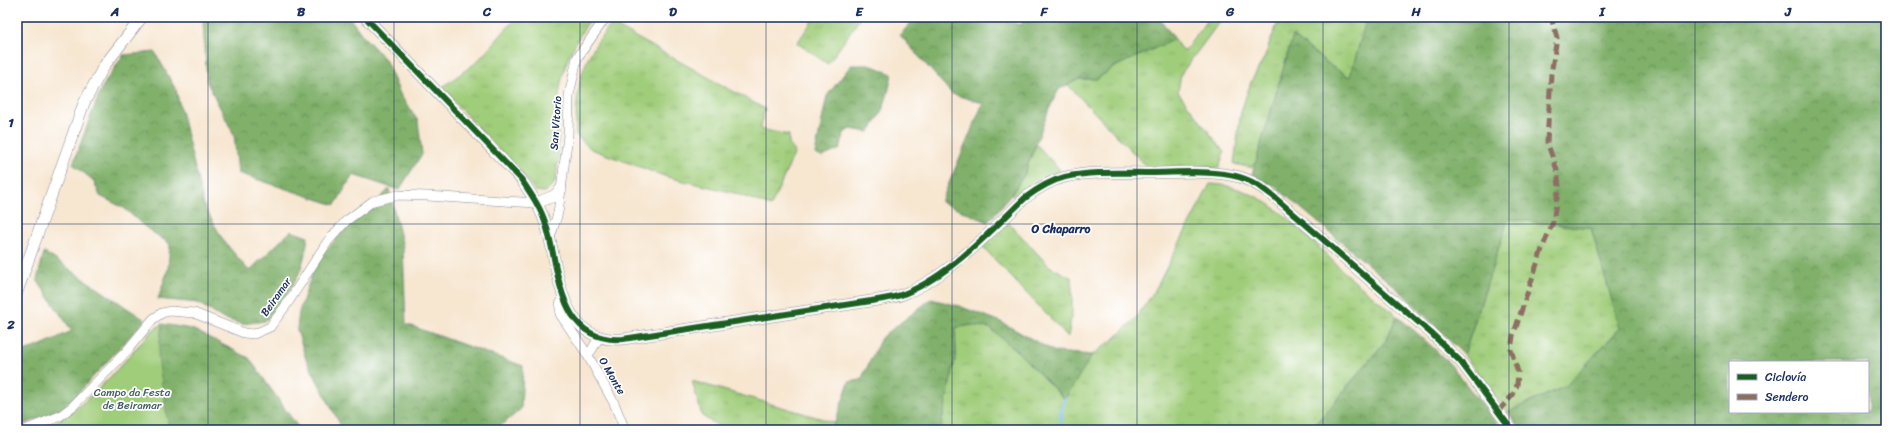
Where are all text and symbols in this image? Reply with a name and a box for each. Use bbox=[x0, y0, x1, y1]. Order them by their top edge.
text: A bbox=[110, 0, 119, 23]
text: B bbox=[297, 0, 306, 23]
text: C bbox=[482, 0, 492, 23]
text: D bbox=[669, 0, 677, 23]
text: E bbox=[855, 0, 864, 23]
text: F bbox=[1039, 0, 1048, 23]
text: G bbox=[1225, 0, 1235, 23]
text: H bbox=[1410, 0, 1421, 23]
text: I bbox=[1598, 0, 1606, 23]
text: J bbox=[1784, 0, 1792, 23]
street label: San Vitorio bbox=[545, 95, 567, 151]
text: 1 bbox=[8, 111, 14, 134]
district label: O Chaparro bbox=[1031, 218, 1090, 240]
street label: Beiramar bbox=[256, 273, 297, 321]
text: 2 bbox=[6, 313, 15, 336]
street label: O Monte bbox=[594, 354, 631, 399]
legend bbox=[1729, 361, 1869, 413]
text: Ciclovía bbox=[1765, 366, 1806, 388]
park label: Campo da Festa de Beiramar bbox=[94, 383, 171, 415]
text: Sendero bbox=[1765, 386, 1809, 408]

